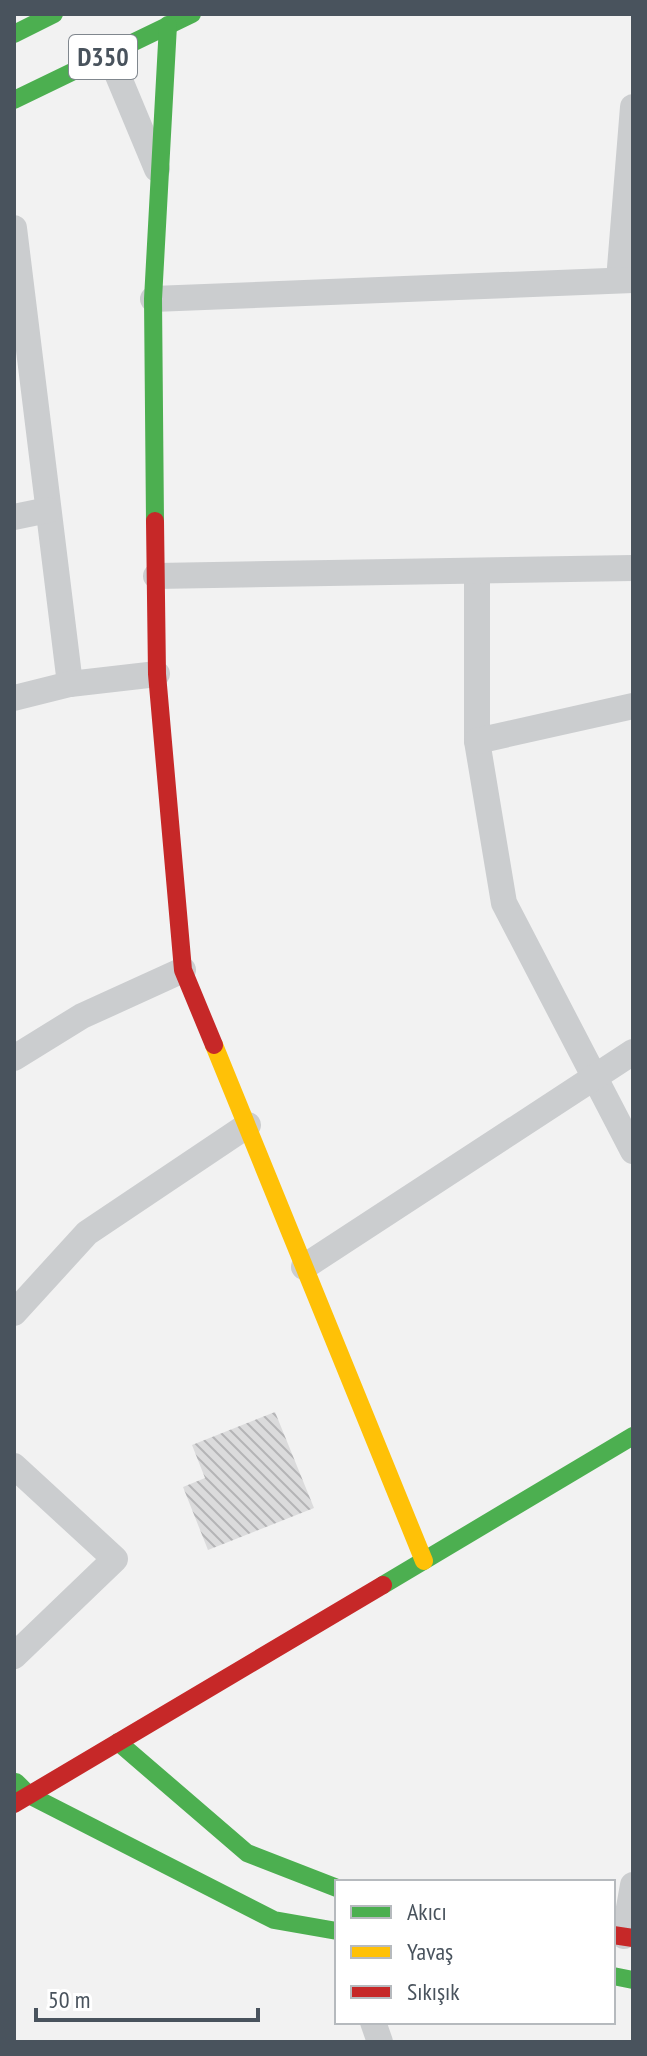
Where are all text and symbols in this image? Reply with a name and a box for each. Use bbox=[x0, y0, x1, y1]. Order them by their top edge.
road number: D350 bbox=[69, 35, 137, 79]
legend bbox=[335, 1880, 615, 2024]
text: Akıcı bbox=[407, 1896, 447, 1927]
text: Yavaş bbox=[407, 1936, 453, 1967]
scale bar bbox=[36, 1972, 258, 2022]
text: Sıkışık bbox=[407, 1976, 460, 2007]
text: 50 m bbox=[48, 1984, 90, 2015]

